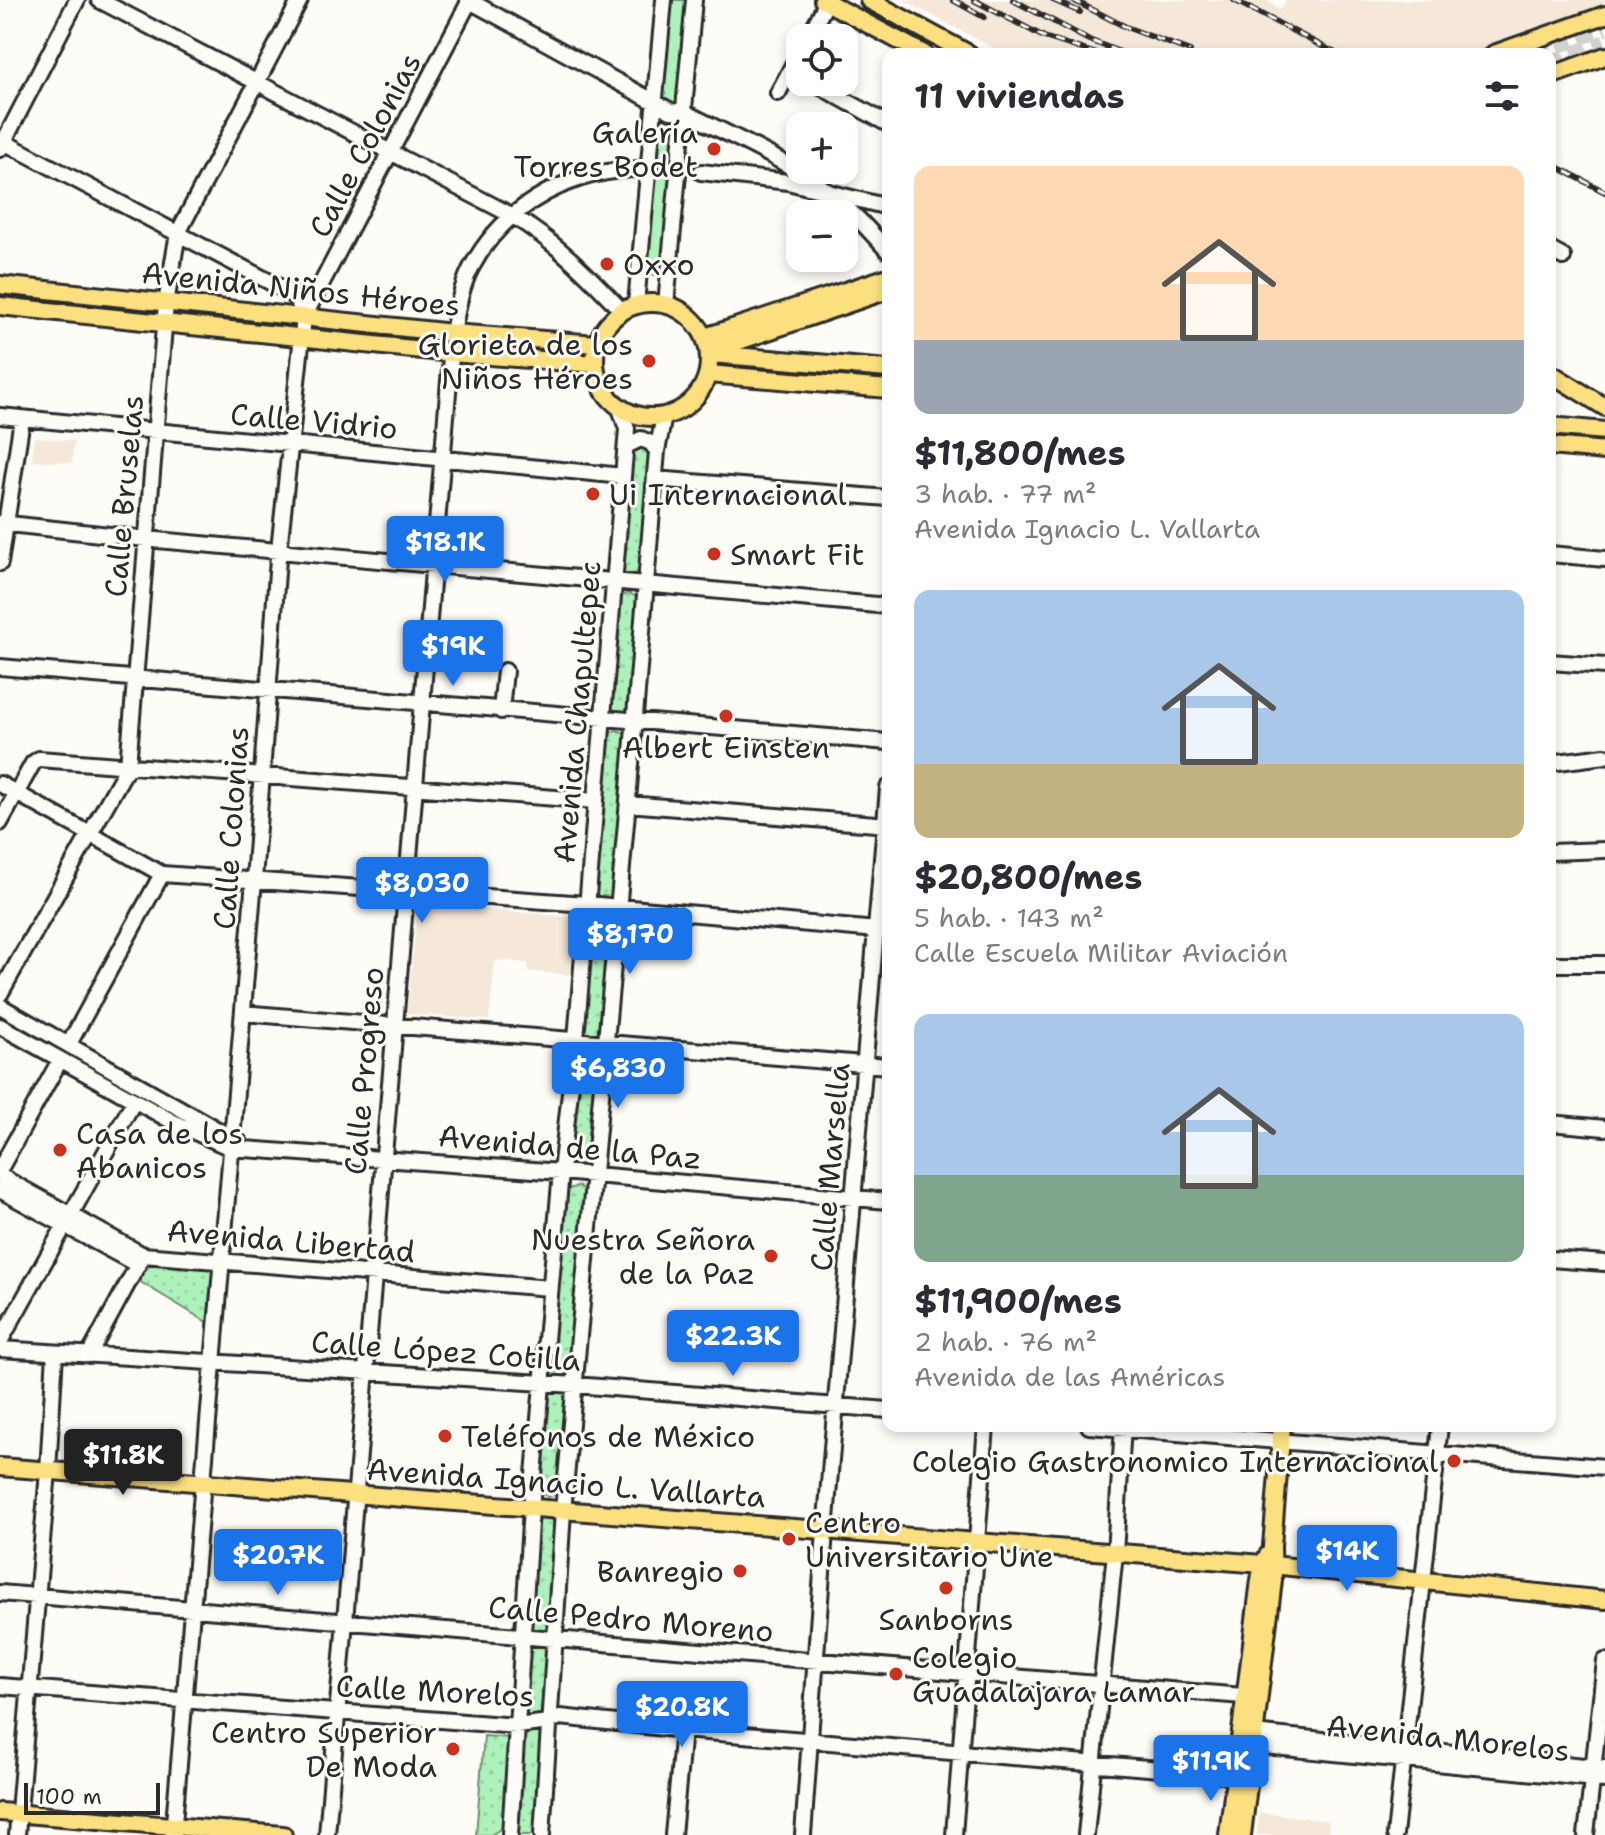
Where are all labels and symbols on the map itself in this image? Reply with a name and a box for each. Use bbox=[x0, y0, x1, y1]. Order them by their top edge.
street label: Calle Colonias bbox=[299, 45, 431, 245]
place label: Galería Torres Bodet bbox=[514, 112, 698, 187]
marker: Galería Torres Bodet bbox=[705, 140, 723, 158]
place label: Oxxo bbox=[623, 244, 695, 285]
street label: Avenida Niños Héroes bbox=[140, 252, 462, 326]
marker: Oxxo bbox=[598, 255, 616, 273]
place label: Glorieta de los Niños Héroes bbox=[418, 324, 633, 399]
marker: Glorieta de los Niños Héroes bbox=[640, 352, 658, 370]
street label: Calle Bruselas bbox=[95, 393, 153, 599]
street label: Calle Vidrio bbox=[229, 393, 399, 449]
place label: Ui Internacional bbox=[609, 474, 847, 515]
marker: Ui Internacional bbox=[584, 485, 602, 503]
pin: $18.1K bbox=[380, 516, 510, 584]
place label: Smart Fit bbox=[730, 534, 865, 575]
marker: Smart Fit bbox=[705, 545, 723, 563]
street label: Avenida Chapultepec bbox=[543, 559, 611, 865]
pin: $19K bbox=[406, 620, 500, 688]
marker: Albert Einsten bbox=[717, 707, 735, 725]
street label: Calle Colonias bbox=[203, 725, 259, 931]
place label: Albert Einsten bbox=[622, 727, 830, 768]
pin: $8,030 bbox=[357, 857, 487, 925]
pin: $8,170 bbox=[565, 908, 695, 976]
street label: Calle Progreso bbox=[334, 965, 394, 1177]
pin: $6,830 bbox=[553, 1042, 683, 1110]
street label: Calle Marsella bbox=[800, 1061, 860, 1273]
place label: Casa de los Abanicos bbox=[76, 1113, 243, 1188]
street label: Avenida de la Paz bbox=[437, 1115, 703, 1179]
marker: Casa de los Abanicos bbox=[51, 1141, 69, 1159]
street label: Avenida Libertad bbox=[165, 1210, 417, 1272]
place label: Nuestra Señora de la Paz bbox=[531, 1219, 755, 1294]
marker: Nuestra Señora de la Paz bbox=[762, 1247, 780, 1265]
pin: $22.3K bbox=[668, 1310, 798, 1378]
street label: Calle López Cotilla bbox=[310, 1321, 582, 1381]
place label: Teléfonos de México bbox=[461, 1416, 755, 1457]
marker: Teléfonos de México bbox=[436, 1427, 454, 1445]
pin: $11.8K bbox=[58, 1429, 188, 1497]
place label: Colegio Gastronomico Internacional bbox=[912, 1441, 1438, 1482]
street label: Avenida Ignacio L. Vallarta bbox=[365, 1449, 767, 1517]
marker: Colegio Gastronomico Internacional bbox=[1445, 1452, 1463, 1470]
place label: Centro Universitario Une bbox=[805, 1502, 1054, 1577]
pin: $14K bbox=[1300, 1525, 1394, 1593]
pin: $20.7K bbox=[213, 1529, 343, 1597]
marker: Centro Universitario Une bbox=[780, 1530, 798, 1548]
place label: Banregio bbox=[597, 1551, 724, 1592]
marker: Banregio bbox=[731, 1562, 749, 1580]
marker: Sanborns bbox=[937, 1579, 955, 1597]
street label: Calle Pedro Moreno bbox=[487, 1586, 775, 1652]
place label: Sanborns bbox=[879, 1599, 1014, 1640]
place label: Colegio Guadalajara Lamar bbox=[912, 1637, 1195, 1712]
street label: Calle Morelos bbox=[335, 1665, 535, 1717]
marker: Colegio Guadalajara Lamar bbox=[887, 1665, 905, 1683]
pin: $20.8K bbox=[617, 1681, 747, 1749]
street label: Avenida Morelos bbox=[1324, 1705, 1572, 1771]
place label: Centro Superior De Moda bbox=[211, 1712, 437, 1787]
pin: $11.9K bbox=[1146, 1735, 1276, 1803]
marker: Centro Superior De Moda bbox=[444, 1740, 462, 1758]
scale bar bbox=[24, 1779, 160, 1815]

